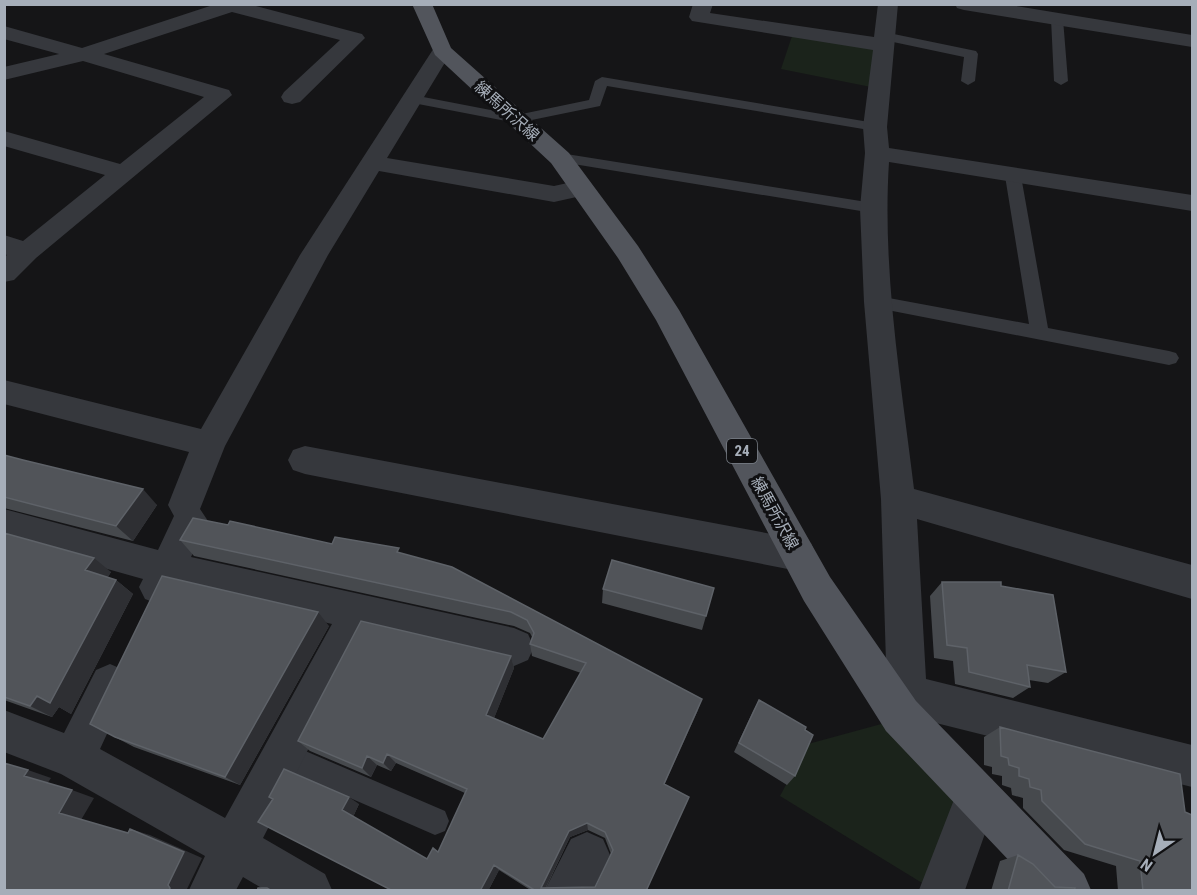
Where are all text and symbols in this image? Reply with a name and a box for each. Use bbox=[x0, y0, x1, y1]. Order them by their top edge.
street label: 練馬所沢線 bbox=[471, 77, 543, 145]
road number: 24 bbox=[727, 439, 757, 463]
street label: 練馬所沢線 bbox=[747, 473, 803, 553]
north arrow bbox=[1125, 823, 1185, 883]
text: N bbox=[1137, 854, 1156, 875]

